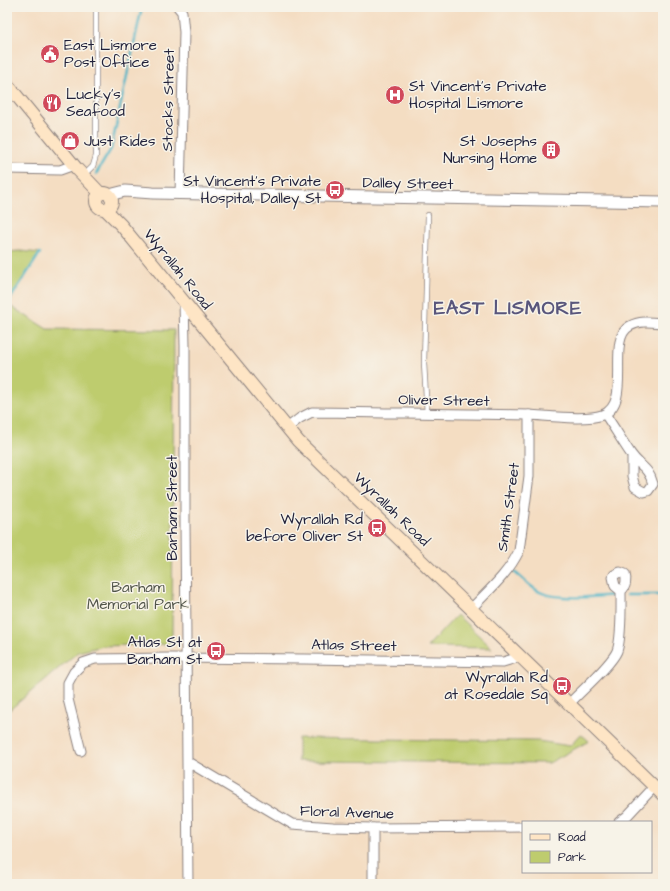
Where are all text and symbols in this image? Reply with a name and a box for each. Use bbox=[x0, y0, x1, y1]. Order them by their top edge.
place label: East Lismore Post Office bbox=[64, 35, 157, 73]
public building icon: East Lismore Post Office bbox=[39, 43, 61, 65]
street label: Stocks Street bbox=[157, 49, 180, 152]
place label: St Vincent's Private Hospital Lismore bbox=[409, 76, 547, 114]
place label: Lucky's Seafood bbox=[66, 84, 125, 122]
hospital icon: St Vincent's Private Hospital Lismore bbox=[384, 84, 406, 106]
restaurant icon: Lucky's Seafood bbox=[41, 92, 63, 114]
shop icon: Just Rides bbox=[59, 130, 81, 152]
place label: Just Rides bbox=[84, 131, 156, 152]
place label: St Josephs Nursing Home bbox=[443, 131, 537, 170]
building icon: St Josephs Nursing Home bbox=[540, 139, 562, 161]
place label: St Vincent's Private Hospital, Dalley St bbox=[183, 171, 321, 210]
street label: Dalley Street bbox=[362, 172, 454, 196]
bus stop icon: St Vincent's Private Hospital, Dalley St bbox=[324, 179, 346, 201]
street label: Wyrallah Road bbox=[138, 224, 217, 315]
district label: EAST LISMORE bbox=[434, 295, 582, 322]
street label: Oliver Street bbox=[398, 389, 490, 412]
street label: Barham Street bbox=[162, 455, 183, 561]
street label: Smith Street bbox=[492, 461, 525, 553]
street label: Wyrallah Road bbox=[348, 468, 435, 552]
place label: Wyrallah Rd before Oliver St bbox=[246, 509, 363, 547]
bus stop icon: Wyrallah Rd before Oliver St bbox=[366, 517, 388, 539]
park label: Barham Memorial Park bbox=[87, 577, 189, 615]
place label: Atlas St at Barham St bbox=[127, 632, 202, 670]
street label: Atlas Street bbox=[311, 634, 397, 657]
bus stop icon: Atlas St at Barham St bbox=[205, 640, 227, 662]
place label: Wyrallah Rd at Rosedale Sq bbox=[444, 667, 548, 705]
bus stop icon: Wyrallah Rd at Rosedale Sq bbox=[551, 675, 573, 697]
street label: Floral Avenue bbox=[300, 800, 394, 825]
legend bbox=[522, 821, 652, 873]
text: Road bbox=[558, 829, 586, 846]
text: Park bbox=[558, 849, 586, 866]

